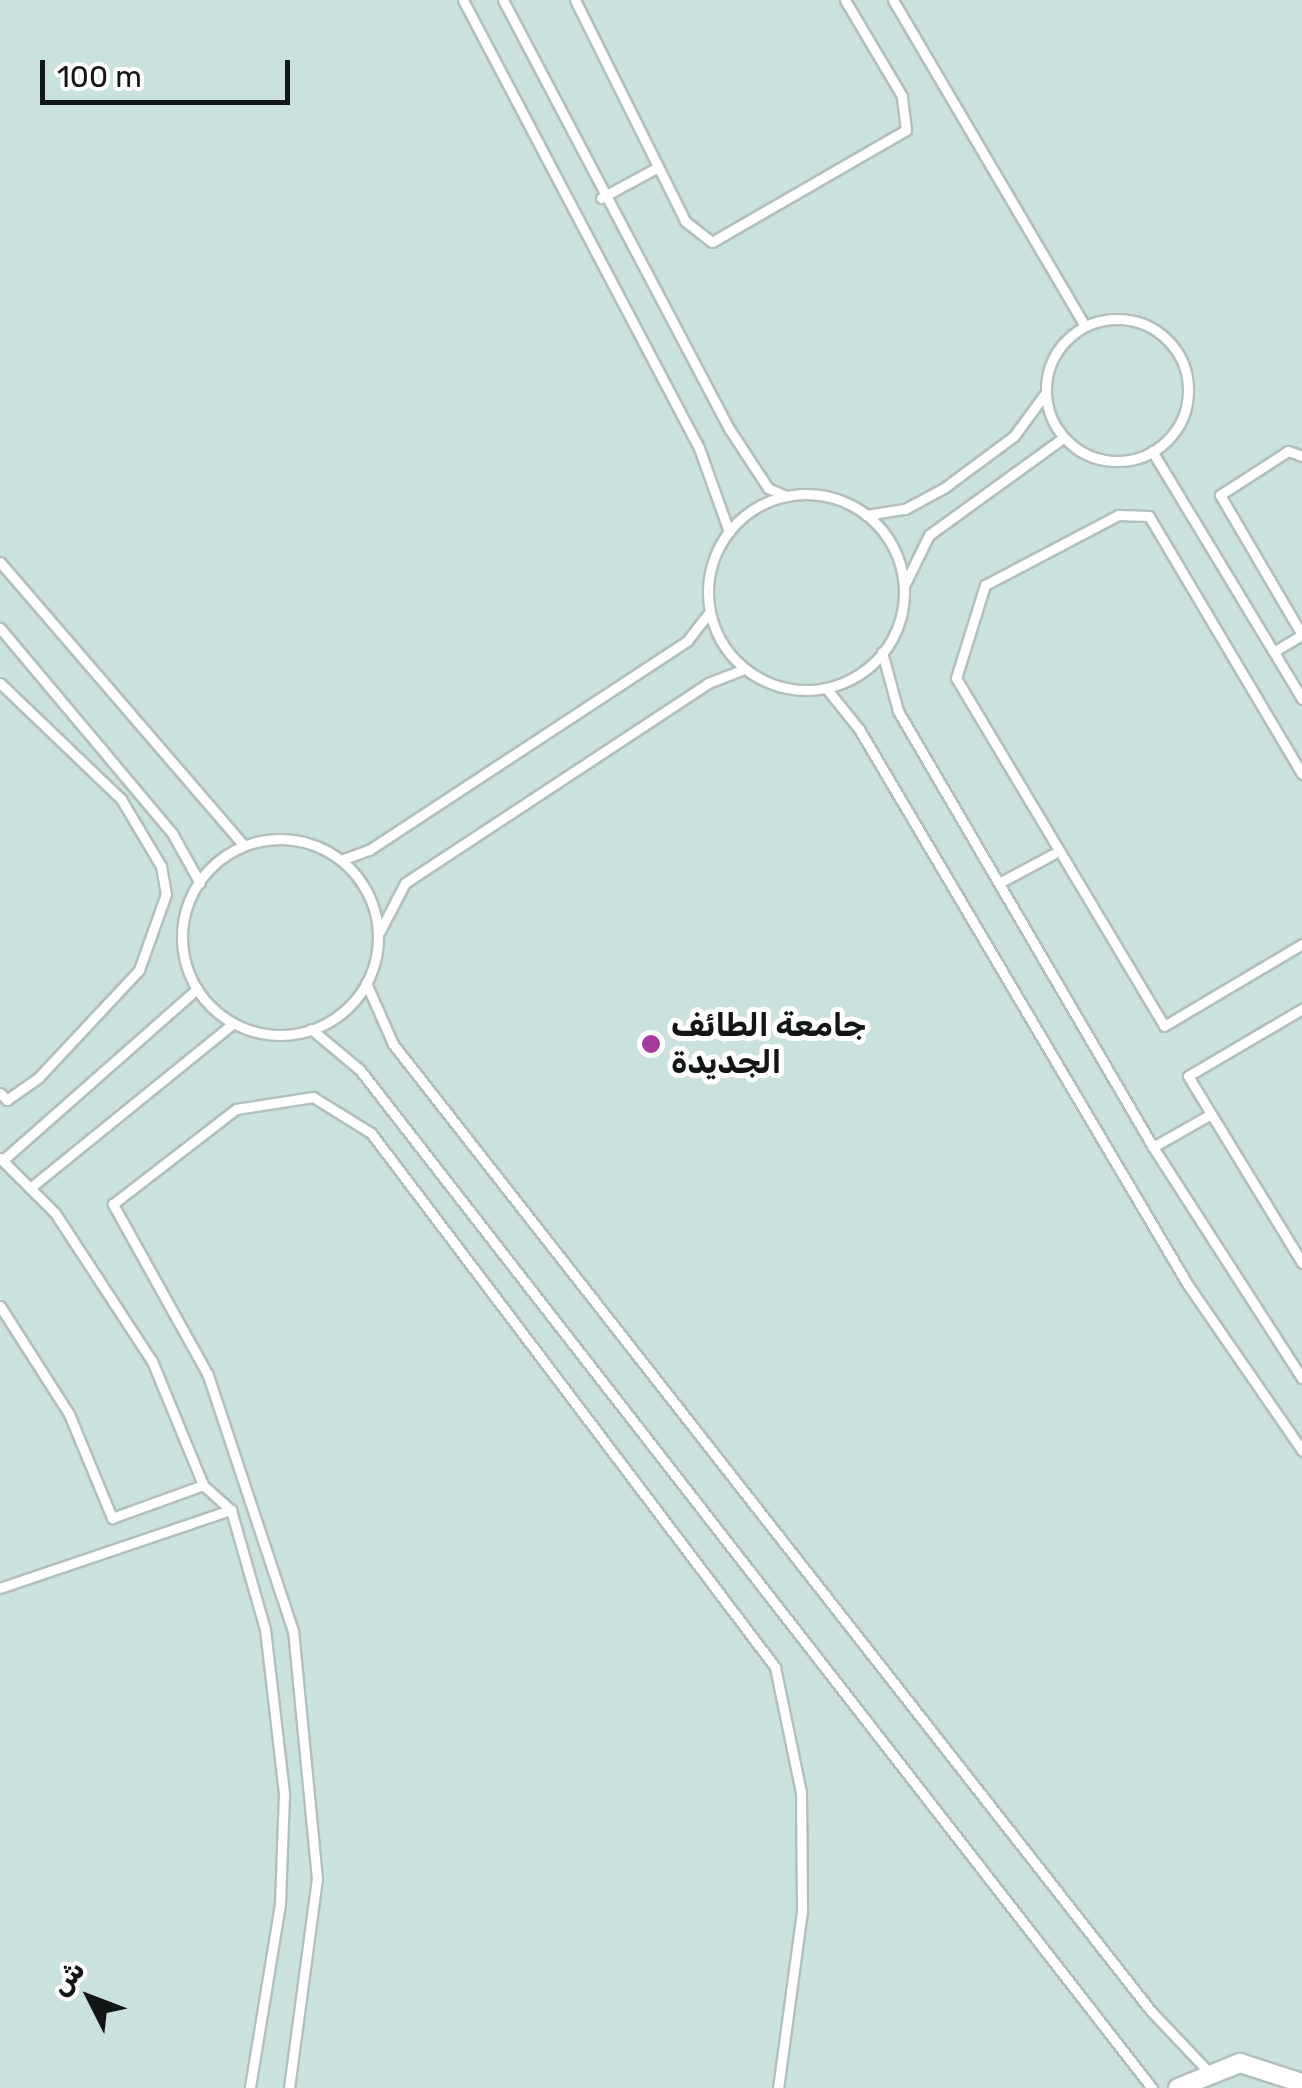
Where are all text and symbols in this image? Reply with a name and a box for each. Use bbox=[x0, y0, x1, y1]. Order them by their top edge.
scale bar bbox=[45, 40, 295, 102]
text: 100 m bbox=[57, 59, 142, 95]
place label: جامعة الطائف الجديدة bbox=[671, 1007, 866, 1082]
marker: جامعة الطائف الجديدة bbox=[640, 1033, 662, 1055]
north arrow bbox=[40, 1948, 140, 2048]
text: ش bbox=[43, 1953, 91, 2002]

